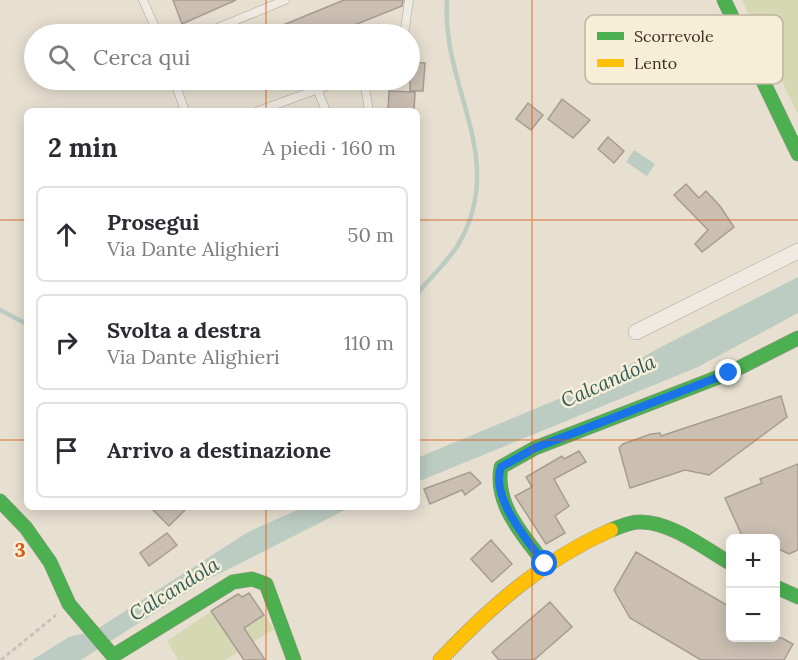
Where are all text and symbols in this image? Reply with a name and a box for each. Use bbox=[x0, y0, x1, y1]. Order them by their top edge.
legend bbox=[585, 15, 783, 84]
search box bbox=[24, 24, 420, 90]
text: Scorrevole bbox=[634, 26, 714, 46]
icon: search bbox=[45, 41, 78, 74]
text: Cerca qui bbox=[93, 43, 190, 71]
text: Lento bbox=[634, 53, 677, 73]
text: 2 min bbox=[48, 131, 118, 164]
text: A piedi · 160 m bbox=[262, 135, 396, 160]
text: Prosegui bbox=[107, 208, 199, 236]
icon: ahead bbox=[50, 218, 83, 251]
text: 50 m bbox=[348, 222, 394, 247]
text: Via Dante Alighieri bbox=[107, 236, 280, 261]
text: Svolta a destra bbox=[107, 316, 261, 344]
icon: right bbox=[50, 326, 83, 359]
text: 110 m bbox=[344, 330, 394, 355]
text: Via Dante Alighieri bbox=[107, 344, 280, 369]
water label: Calcandola bbox=[556, 349, 659, 413]
route end bbox=[715, 359, 741, 385]
icon: arrive bbox=[50, 434, 83, 467]
text: Arrivo a destinazione bbox=[107, 436, 331, 464]
map controls bbox=[726, 534, 780, 642]
button: + bbox=[726, 534, 780, 588]
text: 3 bbox=[14, 537, 26, 562]
route start bbox=[531, 550, 557, 576]
water label: Calcandola bbox=[124, 551, 223, 626]
button: − bbox=[726, 588, 780, 642]

